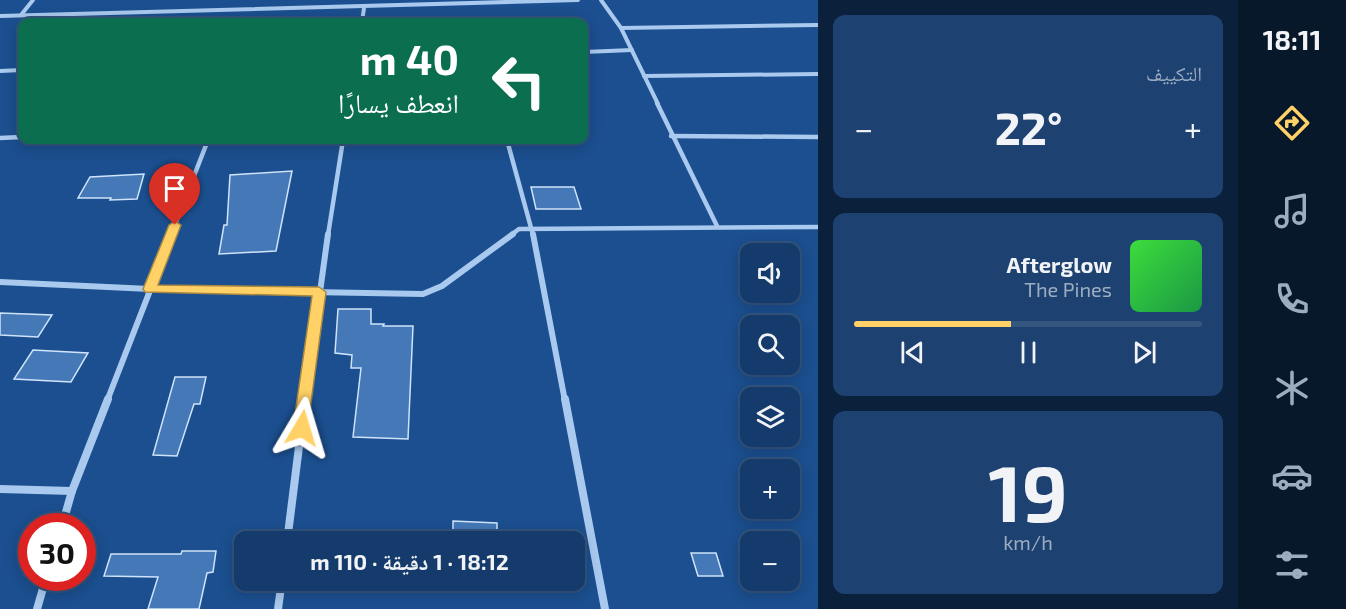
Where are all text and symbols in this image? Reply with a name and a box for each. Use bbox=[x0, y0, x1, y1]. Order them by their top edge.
text: 18:11 bbox=[1263, 23, 1321, 55]
text: 40 m bbox=[360, 33, 459, 83]
icon: left bbox=[480, 42, 558, 120]
text: التكييف bbox=[1146, 61, 1202, 85]
text: انعطف يسارًا bbox=[338, 86, 459, 118]
text: 22° bbox=[995, 100, 1062, 154]
icon: directions bbox=[1271, 102, 1313, 144]
text: − bbox=[854, 108, 873, 148]
text: + bbox=[1184, 108, 1202, 148]
pin bbox=[149, 163, 200, 225]
icon: arrive bbox=[158, 172, 191, 205]
icon: music bbox=[1271, 190, 1313, 232]
map controls bbox=[740, 243, 800, 591]
button: sound bbox=[740, 243, 800, 303]
text: Afterglow bbox=[1007, 251, 1112, 277]
text: The Pines bbox=[1024, 277, 1112, 301]
icon: phone bbox=[1271, 278, 1313, 320]
button: search bbox=[740, 315, 800, 375]
icon: previous bbox=[896, 336, 929, 369]
icon: pause bbox=[1012, 336, 1045, 369]
icon: next bbox=[1128, 336, 1161, 369]
icon: climate bbox=[1271, 367, 1313, 409]
button: layers bbox=[740, 387, 800, 447]
position arrow bbox=[270, 396, 334, 460]
text: 19 bbox=[988, 444, 1068, 538]
icon: car bbox=[1271, 455, 1313, 497]
button: + bbox=[740, 459, 800, 519]
speed limit sign: 30 bbox=[18, 513, 96, 591]
text: km/h bbox=[1003, 530, 1053, 554]
button: − bbox=[740, 531, 800, 591]
icon: filters bbox=[1271, 544, 1313, 586]
text: 18:12 · 1 دقيقة · 110 m bbox=[310, 548, 509, 574]

